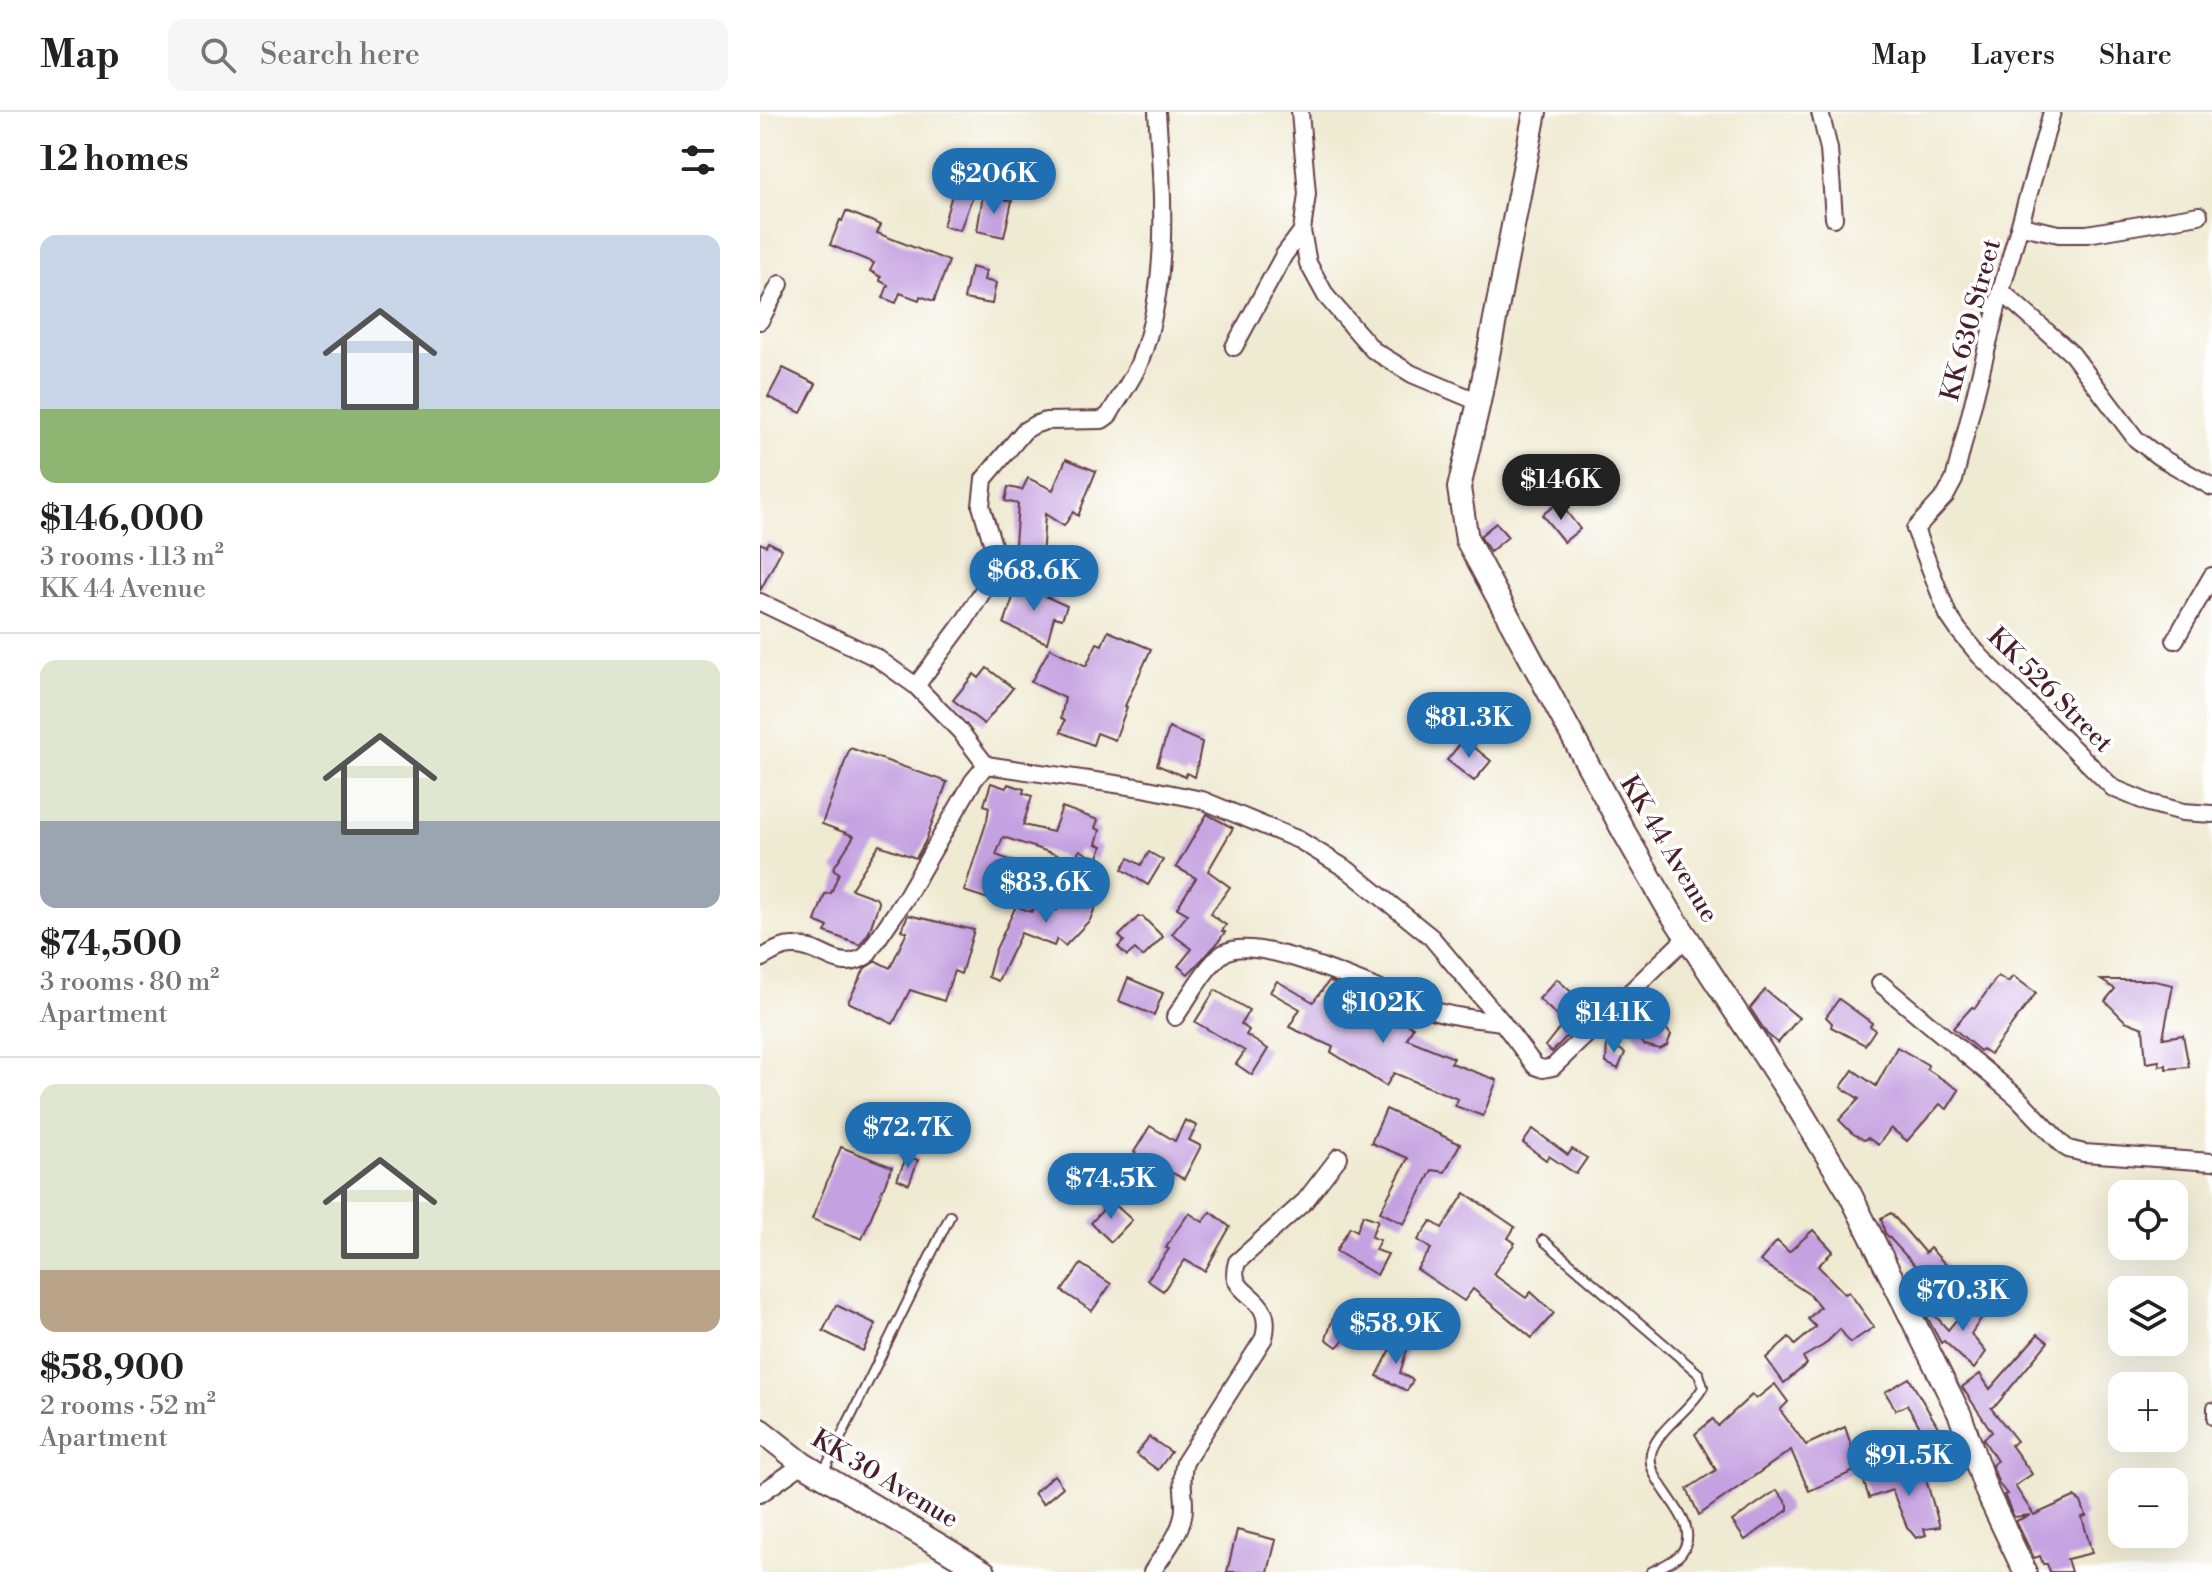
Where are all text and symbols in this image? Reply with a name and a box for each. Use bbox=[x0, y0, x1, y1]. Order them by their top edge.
search box bbox=[168, 19, 728, 91]
text: Map bbox=[40, 32, 120, 79]
icon: search bbox=[196, 33, 240, 77]
text: Search here bbox=[260, 36, 420, 74]
text: Map bbox=[1872, 38, 1927, 73]
text: Layers bbox=[1971, 38, 2055, 73]
text: Share bbox=[2099, 38, 2172, 73]
icon: filters bbox=[676, 138, 720, 182]
text: 12 homes bbox=[40, 139, 189, 181]
pin: $206K bbox=[938, 148, 1050, 216]
text: $206K bbox=[950, 158, 1038, 190]
street label: KK 630 Street bbox=[1934, 235, 2008, 405]
icon: home bbox=[308, 287, 452, 431]
pin: $146K bbox=[1505, 454, 1617, 522]
text: $146K bbox=[1520, 464, 1602, 496]
text: $146,000 bbox=[40, 499, 204, 541]
text: 3 rooms · 113 m² bbox=[40, 541, 224, 573]
pin: $68.6K bbox=[969, 545, 1099, 613]
text: $68.6K bbox=[988, 555, 1080, 587]
text: KK 44 Avenue bbox=[40, 573, 206, 605]
street label: KK 526 Street bbox=[1981, 621, 2119, 759]
pin: $81.3K bbox=[1404, 692, 1534, 760]
text: $81.3K bbox=[1425, 702, 1513, 734]
icon: home bbox=[308, 712, 452, 856]
street label: KK 44 Avenue bbox=[1613, 770, 1725, 928]
pin: $83.6K bbox=[981, 857, 1111, 925]
text: $83.6K bbox=[1000, 867, 1092, 899]
text: $74,500 bbox=[40, 924, 182, 966]
text: 3 rooms · 80 m² bbox=[40, 966, 219, 998]
pin: $102K bbox=[1327, 977, 1439, 1045]
text: $102K bbox=[1341, 987, 1425, 1019]
pin: $141K bbox=[1558, 987, 1670, 1055]
text: $141K bbox=[1575, 997, 1653, 1029]
text: Apartment bbox=[40, 998, 168, 1030]
pin: $72.7K bbox=[843, 1102, 973, 1170]
text: $72.7K bbox=[863, 1112, 953, 1144]
icon: home bbox=[308, 1136, 452, 1280]
pin: $74.5K bbox=[1046, 1153, 1176, 1221]
text: $74.5K bbox=[1066, 1163, 1156, 1195]
map controls bbox=[2108, 1180, 2188, 1548]
button: locate bbox=[2108, 1180, 2188, 1260]
pin: $70.3K bbox=[1898, 1265, 2028, 1333]
text: $70.3K bbox=[1917, 1275, 2009, 1307]
button: layers bbox=[2108, 1276, 2188, 1356]
pin: $58.9K bbox=[1331, 1298, 1461, 1366]
text: $58.9K bbox=[1350, 1308, 1442, 1340]
text: $58,900 bbox=[40, 1348, 184, 1390]
button: + bbox=[2108, 1372, 2188, 1452]
text: 2 rooms · 52 m² bbox=[40, 1390, 216, 1422]
text: Apartment bbox=[40, 1422, 168, 1454]
street label: KK 30 Avenue bbox=[806, 1423, 964, 1535]
pin: $91.5K bbox=[1844, 1430, 1974, 1498]
text: $91.5K bbox=[1865, 1440, 1953, 1472]
button: − bbox=[2108, 1468, 2188, 1548]

